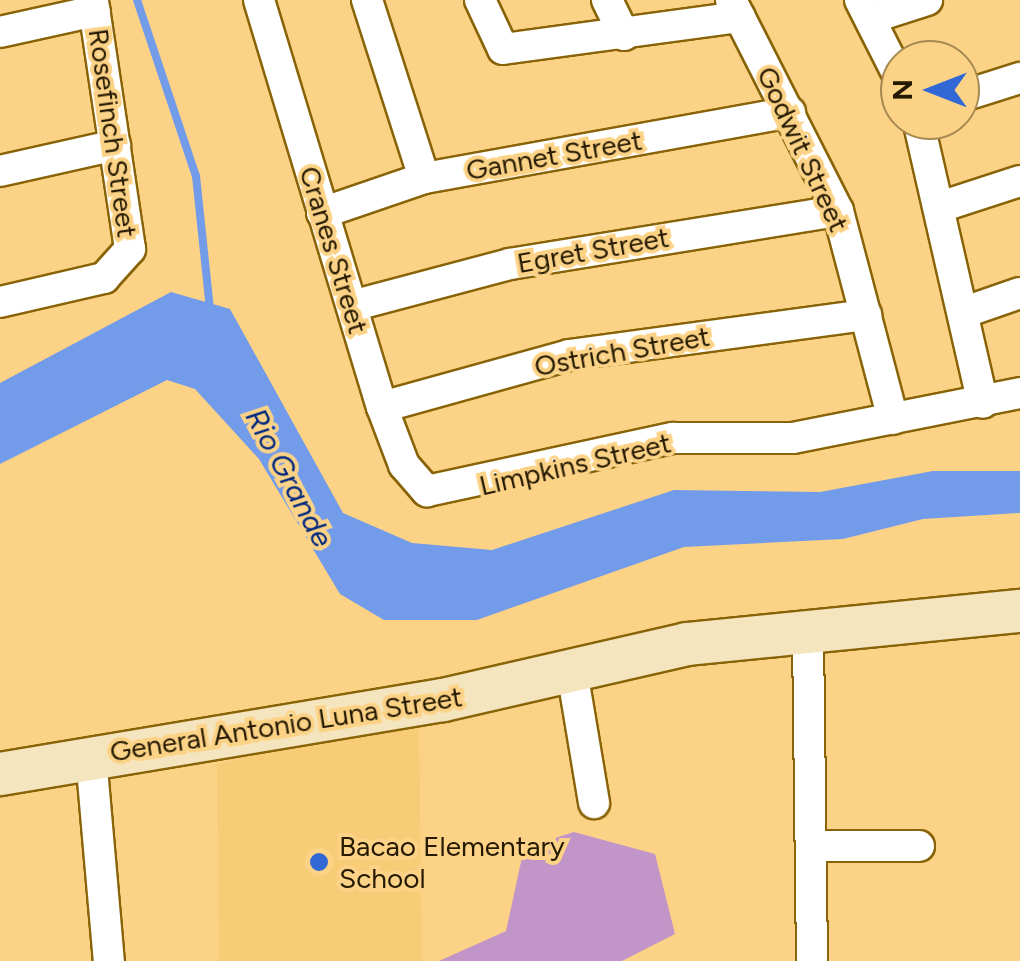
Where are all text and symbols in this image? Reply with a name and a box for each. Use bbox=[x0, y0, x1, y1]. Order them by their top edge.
street label: Rosefinch Street bbox=[82, 26, 144, 240]
north arrow bbox=[880, 40, 980, 140]
street label: Godwit Street bbox=[750, 61, 856, 237]
text: N bbox=[885, 79, 919, 101]
street label: Gannet Street bbox=[463, 123, 645, 187]
street label: Cranes Street bbox=[293, 162, 375, 338]
street label: Egret Street bbox=[514, 220, 672, 280]
street label: Ostrich Street bbox=[532, 319, 712, 383]
water label: Rio Grande bbox=[237, 402, 341, 554]
street label: Limpkins Street bbox=[476, 426, 674, 502]
street label: General Antonio Luna Street bbox=[107, 680, 465, 768]
place label: Bacao Elementary School bbox=[339, 829, 565, 895]
marker: Bacao Elementary School bbox=[308, 851, 330, 873]

